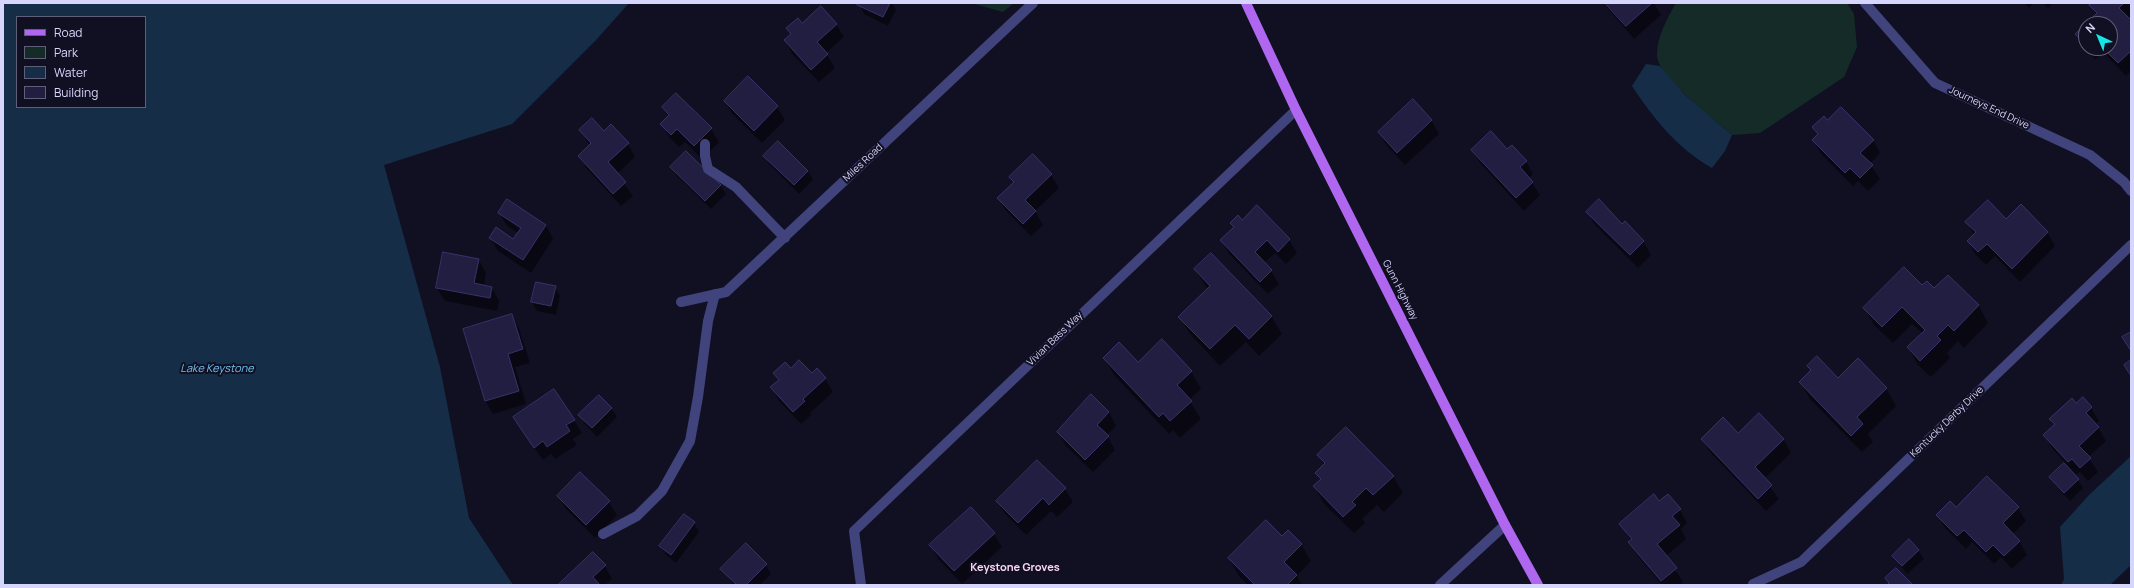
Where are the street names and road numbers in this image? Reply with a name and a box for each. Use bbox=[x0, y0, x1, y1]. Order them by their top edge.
street label: Journeys End Drive bbox=[1947, 84, 2031, 132]
street label: Miles Road bbox=[841, 142, 885, 184]
street label: Gunn Highway bbox=[1380, 258, 1420, 322]
street label: Vivian Bass Way bbox=[1025, 309, 1085, 369]
street label: Kentucky Derby Drive bbox=[1908, 384, 1986, 460]

